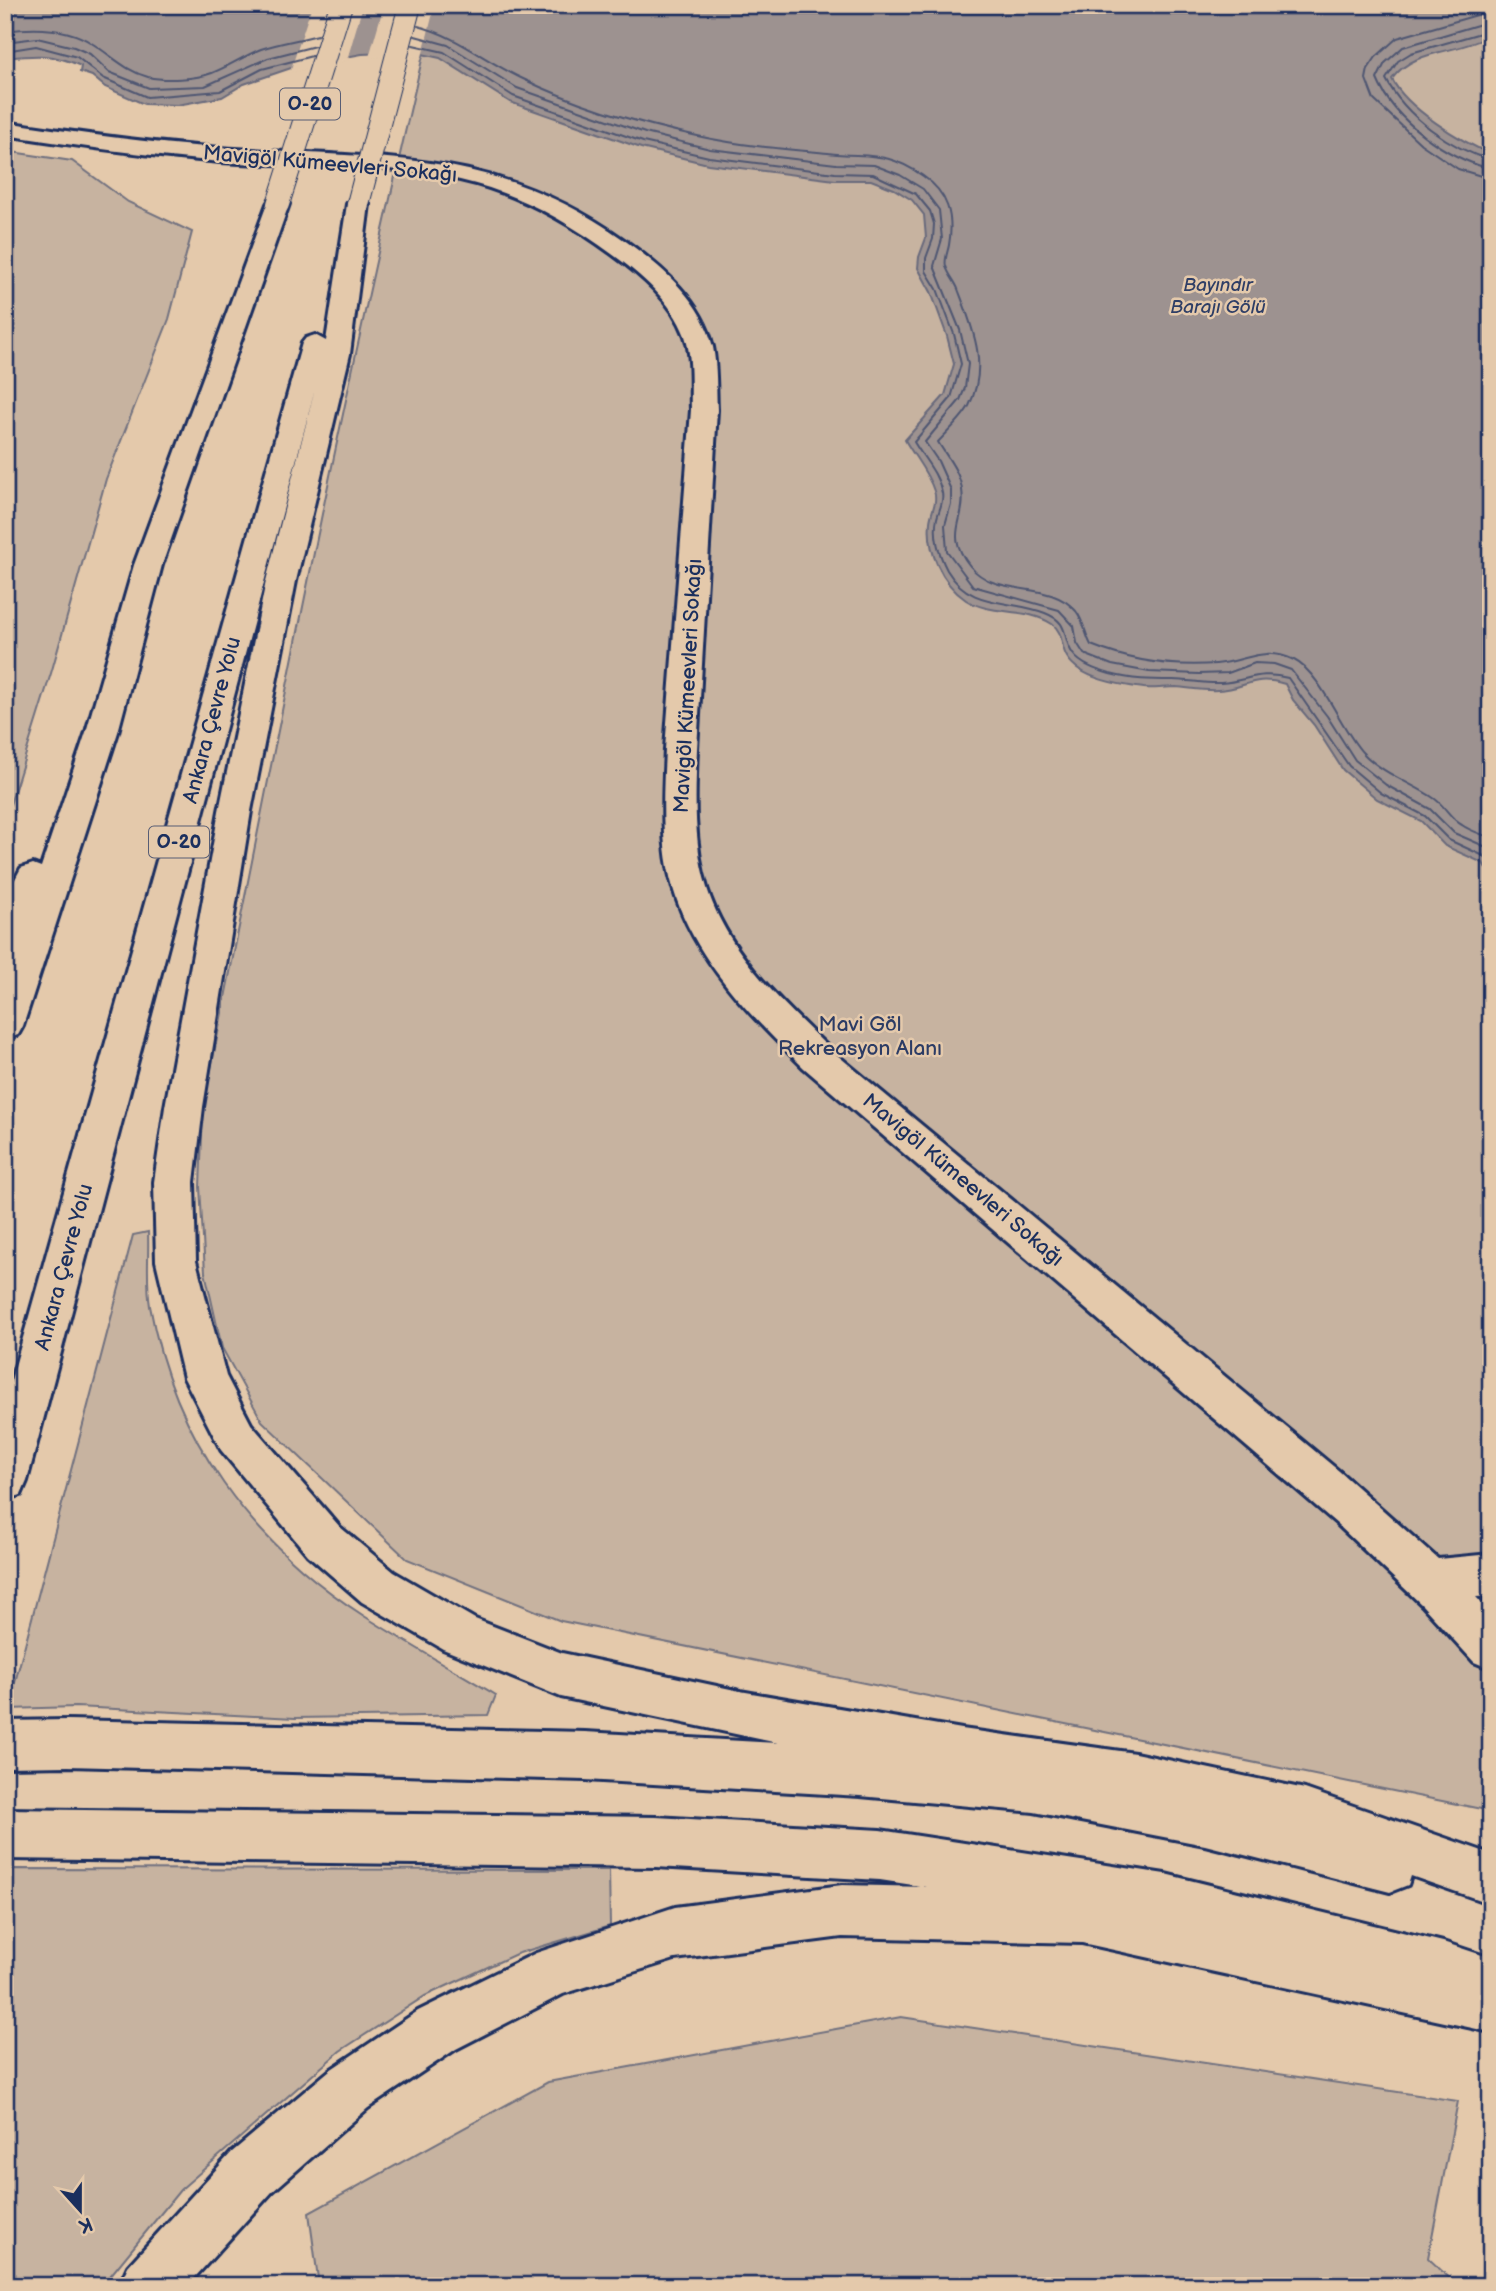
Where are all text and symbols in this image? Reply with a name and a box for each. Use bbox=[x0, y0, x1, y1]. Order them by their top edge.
road number: O-20 bbox=[280, 88, 340, 120]
street label: Mavigöl Kümeevleri Sokağı bbox=[202, 140, 458, 188]
water label: Bayındır Barajı Gölü bbox=[1170, 274, 1266, 319]
street label: Mavigöl Kümeevleri Sokağı bbox=[669, 558, 707, 814]
street label: Ankara Çevre Yolu bbox=[178, 634, 246, 806]
road number: O-20 bbox=[149, 827, 209, 858]
park label: Mavi Göl Rekreasyon Alanı bbox=[778, 1012, 942, 1061]
street label: Mavigöl Kümeevleri Sokağı bbox=[857, 1089, 1069, 1271]
street label: Ankara Çevre Yolu bbox=[30, 1181, 98, 1353]
north arrow bbox=[46, 2176, 116, 2246]
text: K bbox=[75, 2211, 96, 2238]

